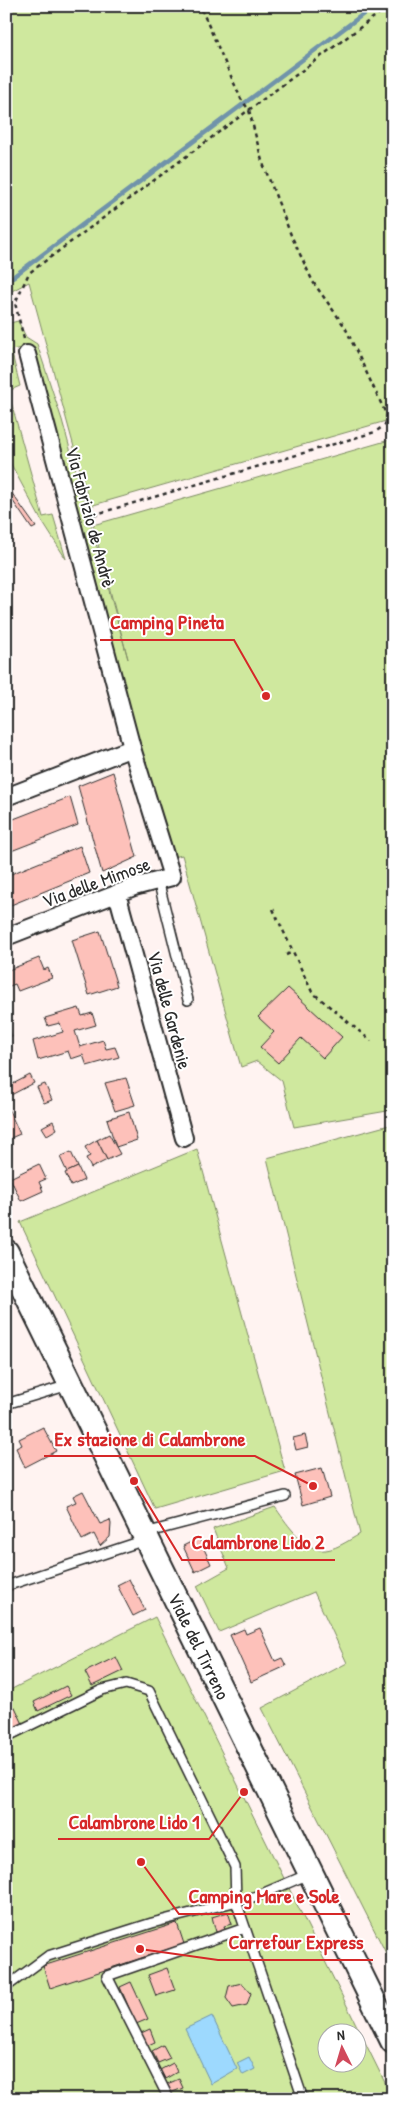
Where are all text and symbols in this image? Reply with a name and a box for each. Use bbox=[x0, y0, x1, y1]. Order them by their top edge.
street label: Via Fabrizio de Andrè bbox=[60, 444, 122, 591]
callout: Camping Pineta bbox=[100, 605, 234, 640]
text: Camping Pineta bbox=[110, 608, 224, 636]
street label: Via delle Mimose bbox=[39, 850, 154, 914]
street label: Via delle Gardenie bbox=[142, 948, 198, 1072]
callout: Ex stazione di Calambrone bbox=[44, 1421, 255, 1456]
text: Ex stazione di Calambrone bbox=[55, 1425, 246, 1452]
callout: Calambrone Lido 2 bbox=[182, 1525, 335, 1560]
text: Calambrone Lido 2 bbox=[192, 1528, 325, 1555]
street label: Viale del Tirreno bbox=[162, 1589, 237, 1704]
callout: Calambrone Lido 1 bbox=[58, 1804, 209, 1839]
text: Calambrone Lido 1 bbox=[69, 1808, 199, 1835]
callout: Camping Mare e Sole bbox=[179, 1879, 350, 1914]
text: Camping Mare e Sole bbox=[188, 1882, 340, 1910]
callout: Carrefour Express bbox=[218, 1925, 373, 1960]
text: Carrefour Express bbox=[228, 1928, 364, 1956]
north arrow bbox=[316, 2022, 366, 2072]
text: N bbox=[336, 2025, 346, 2044]

